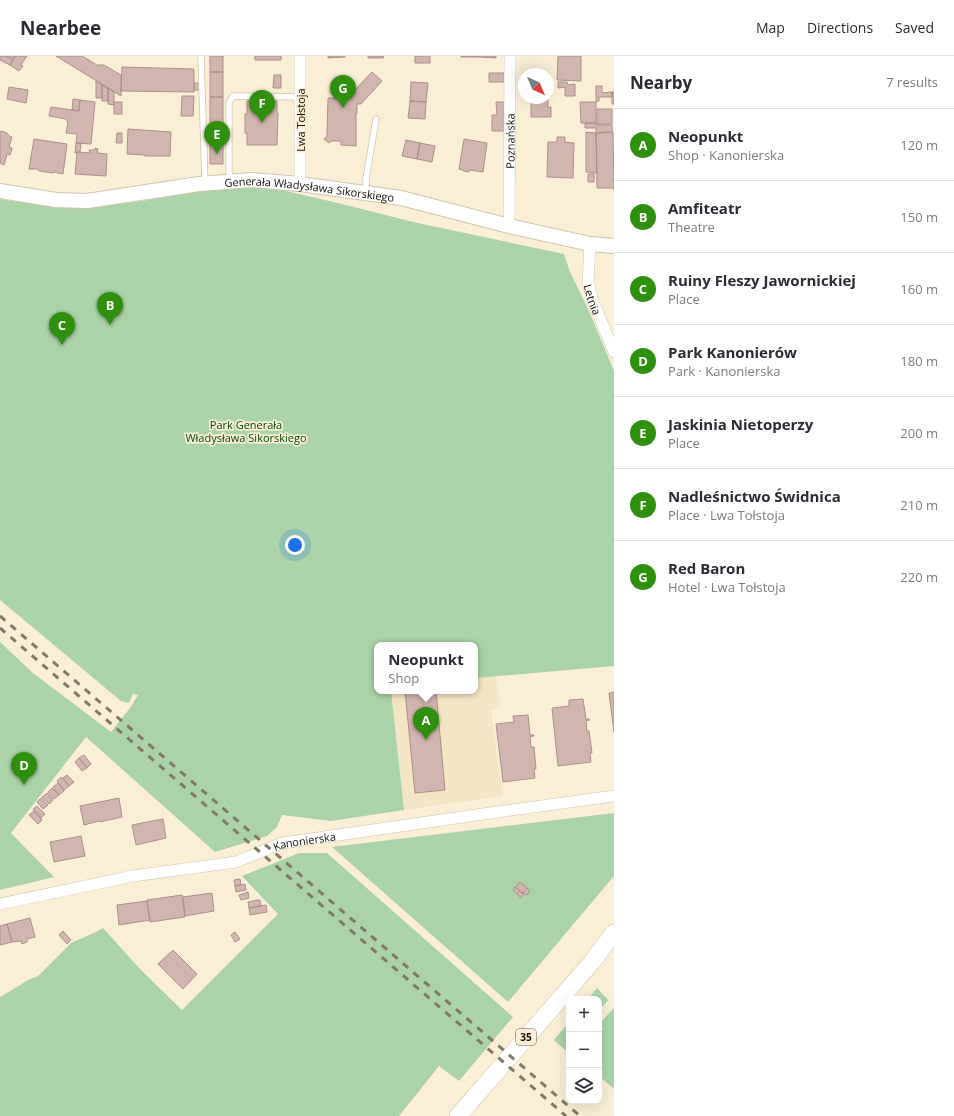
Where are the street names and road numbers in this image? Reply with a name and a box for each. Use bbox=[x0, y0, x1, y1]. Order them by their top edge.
street label: Lwa Tołstoja bbox=[293, 88, 308, 152]
street label: Poznańska bbox=[502, 113, 517, 169]
street label: Generała Władysława Sikorskiego bbox=[224, 172, 396, 205]
street label: Letnia bbox=[581, 282, 605, 317]
street label: Kanonierska bbox=[270, 828, 337, 853]
road number: 35 bbox=[516, 1029, 536, 1045]

